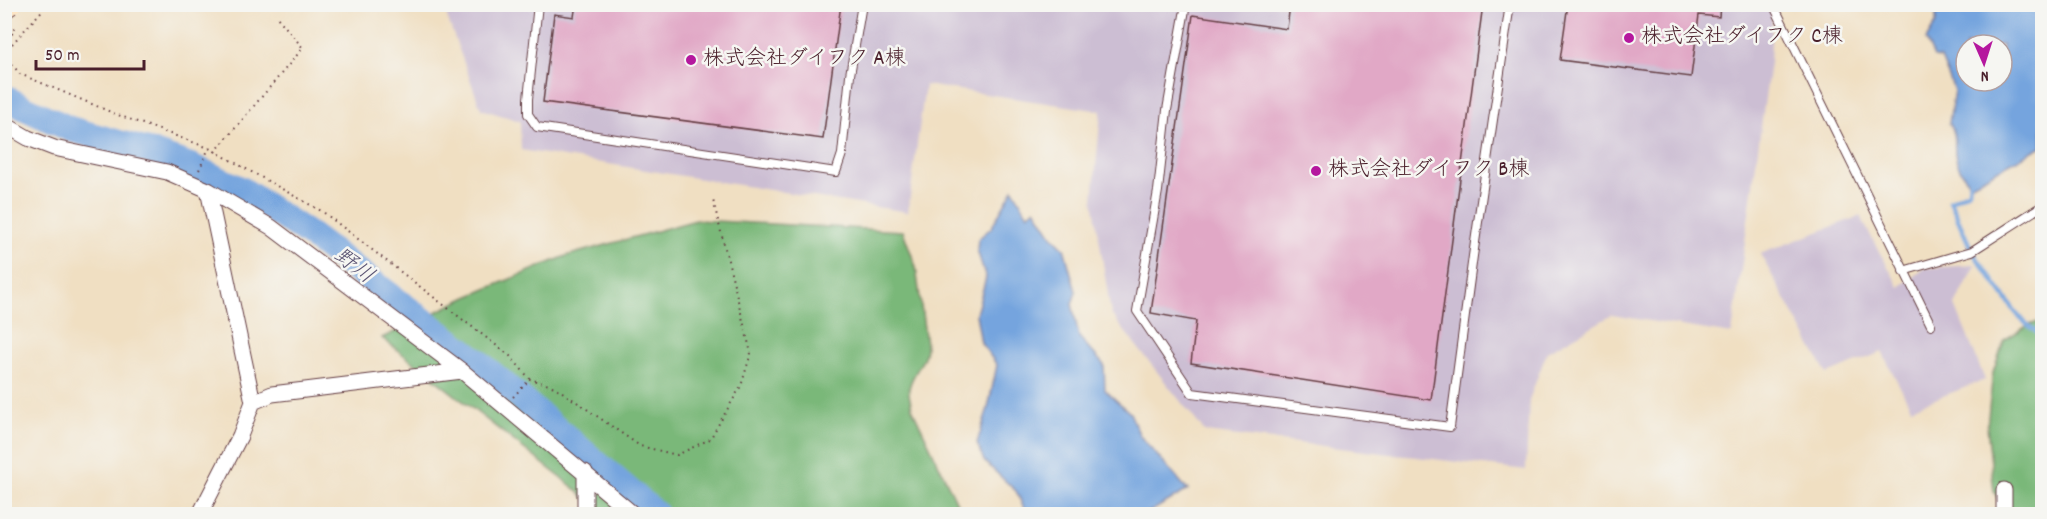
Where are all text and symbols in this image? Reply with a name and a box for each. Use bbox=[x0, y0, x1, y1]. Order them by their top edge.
place label: 株式会社ダイフク C棟 bbox=[1641, 23, 1843, 53]
marker: 株式会社ダイフク C棟 bbox=[1622, 31, 1636, 45]
scale bar bbox=[36, 33, 144, 71]
north arrow bbox=[1954, 33, 2014, 93]
text: 50 m bbox=[45, 44, 80, 69]
place label: 株式会社ダイフク A棟 bbox=[703, 45, 906, 75]
marker: 株式会社ダイフク A棟 bbox=[684, 53, 698, 67]
text: N bbox=[1980, 64, 1989, 87]
place label: 株式会社ダイフク B棟 bbox=[1328, 156, 1529, 186]
marker: 株式会社ダイフク B棟 bbox=[1309, 164, 1323, 178]
water label: 野川 bbox=[326, 241, 380, 293]

